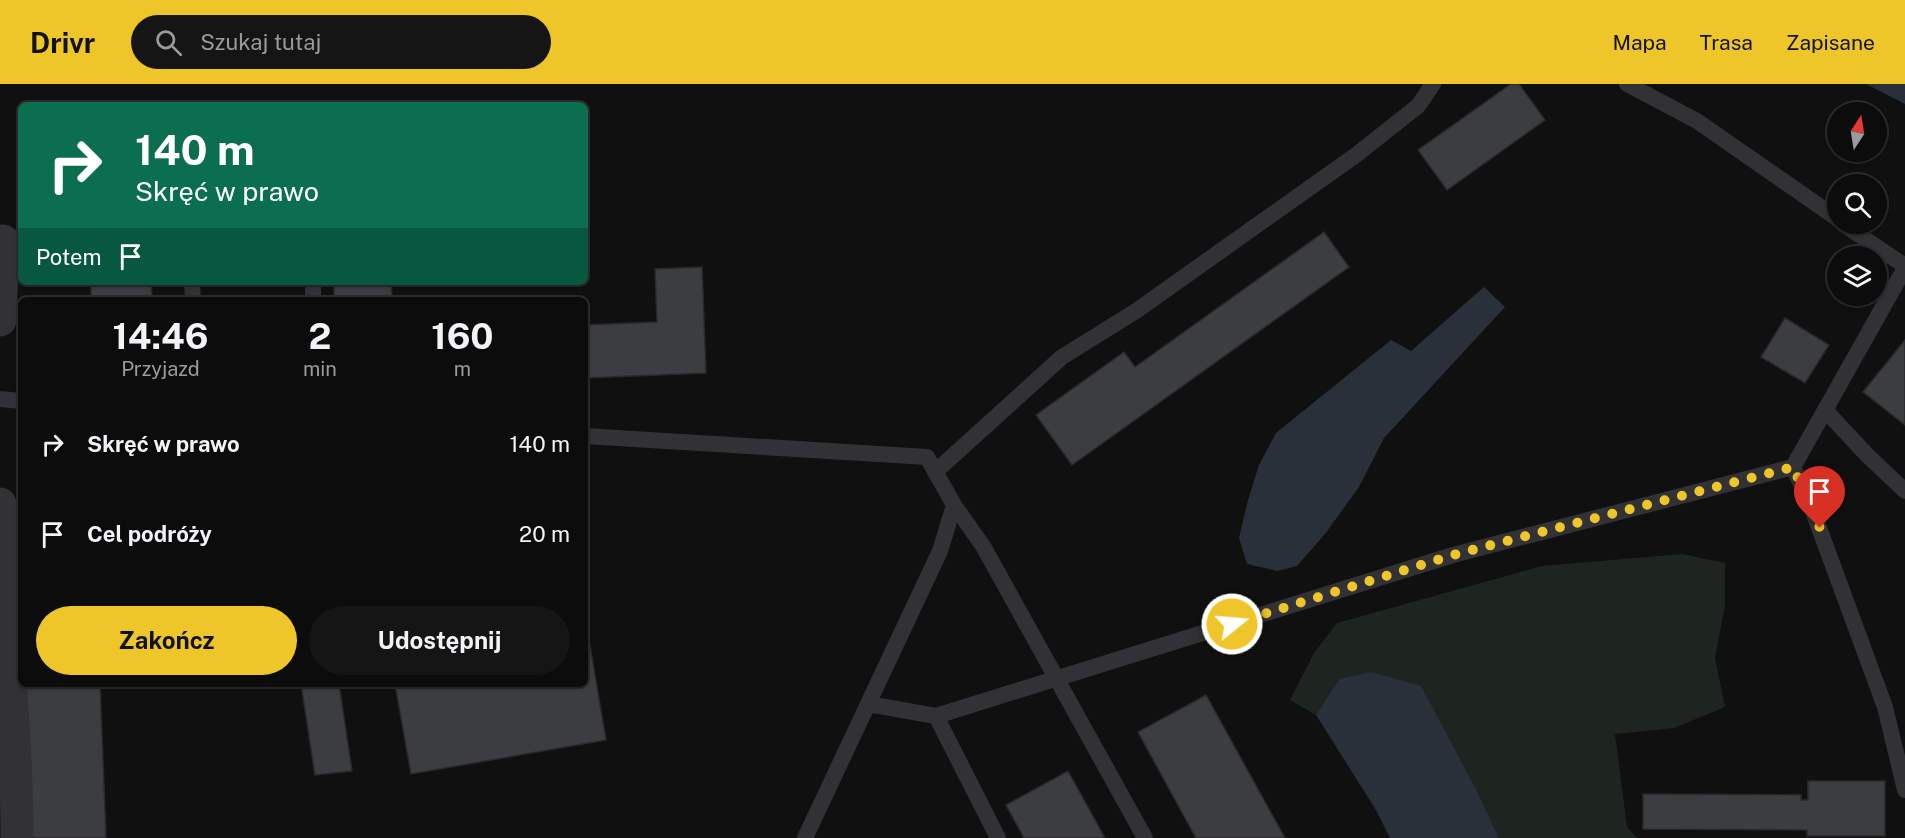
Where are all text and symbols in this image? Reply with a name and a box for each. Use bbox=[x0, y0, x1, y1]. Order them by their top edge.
search box bbox=[131, 15, 551, 69]
text: Drivr bbox=[30, 26, 95, 59]
icon: search bbox=[152, 26, 185, 59]
text: Szukaj tutaj bbox=[200, 29, 321, 55]
text: Mapa bbox=[1612, 30, 1667, 55]
text: Trasa bbox=[1700, 30, 1753, 55]
text: Zapisane bbox=[1786, 30, 1875, 55]
north arrow bbox=[1827, 102, 1887, 162]
map controls bbox=[1827, 102, 1887, 306]
text: 140 m bbox=[135, 125, 255, 174]
icon: right bbox=[36, 126, 114, 204]
button: search bbox=[1827, 174, 1887, 234]
text: Skręć w prawo bbox=[135, 175, 319, 207]
icon: arrive bbox=[114, 240, 147, 273]
text: Potem bbox=[36, 244, 102, 270]
button: layers bbox=[1827, 246, 1887, 306]
text: 14:46 bbox=[112, 315, 208, 357]
text: 2 bbox=[308, 315, 331, 357]
text: 160 bbox=[431, 315, 494, 357]
text: Przyjazd bbox=[121, 357, 200, 381]
text: min bbox=[303, 357, 337, 381]
text: m bbox=[454, 357, 471, 381]
icon: right bbox=[36, 428, 69, 461]
text: Skręć w prawo bbox=[87, 431, 240, 457]
text: 140 m bbox=[509, 431, 570, 457]
pin bbox=[1794, 466, 1845, 528]
icon: arrive bbox=[1803, 475, 1836, 508]
icon: arrive bbox=[36, 518, 69, 551]
text: Cel podróży bbox=[87, 521, 212, 547]
text: 20 m bbox=[519, 521, 570, 547]
position arrow bbox=[1200, 592, 1264, 656]
button: Zakończ bbox=[36, 606, 297, 675]
button: Udostępnij bbox=[309, 606, 570, 675]

